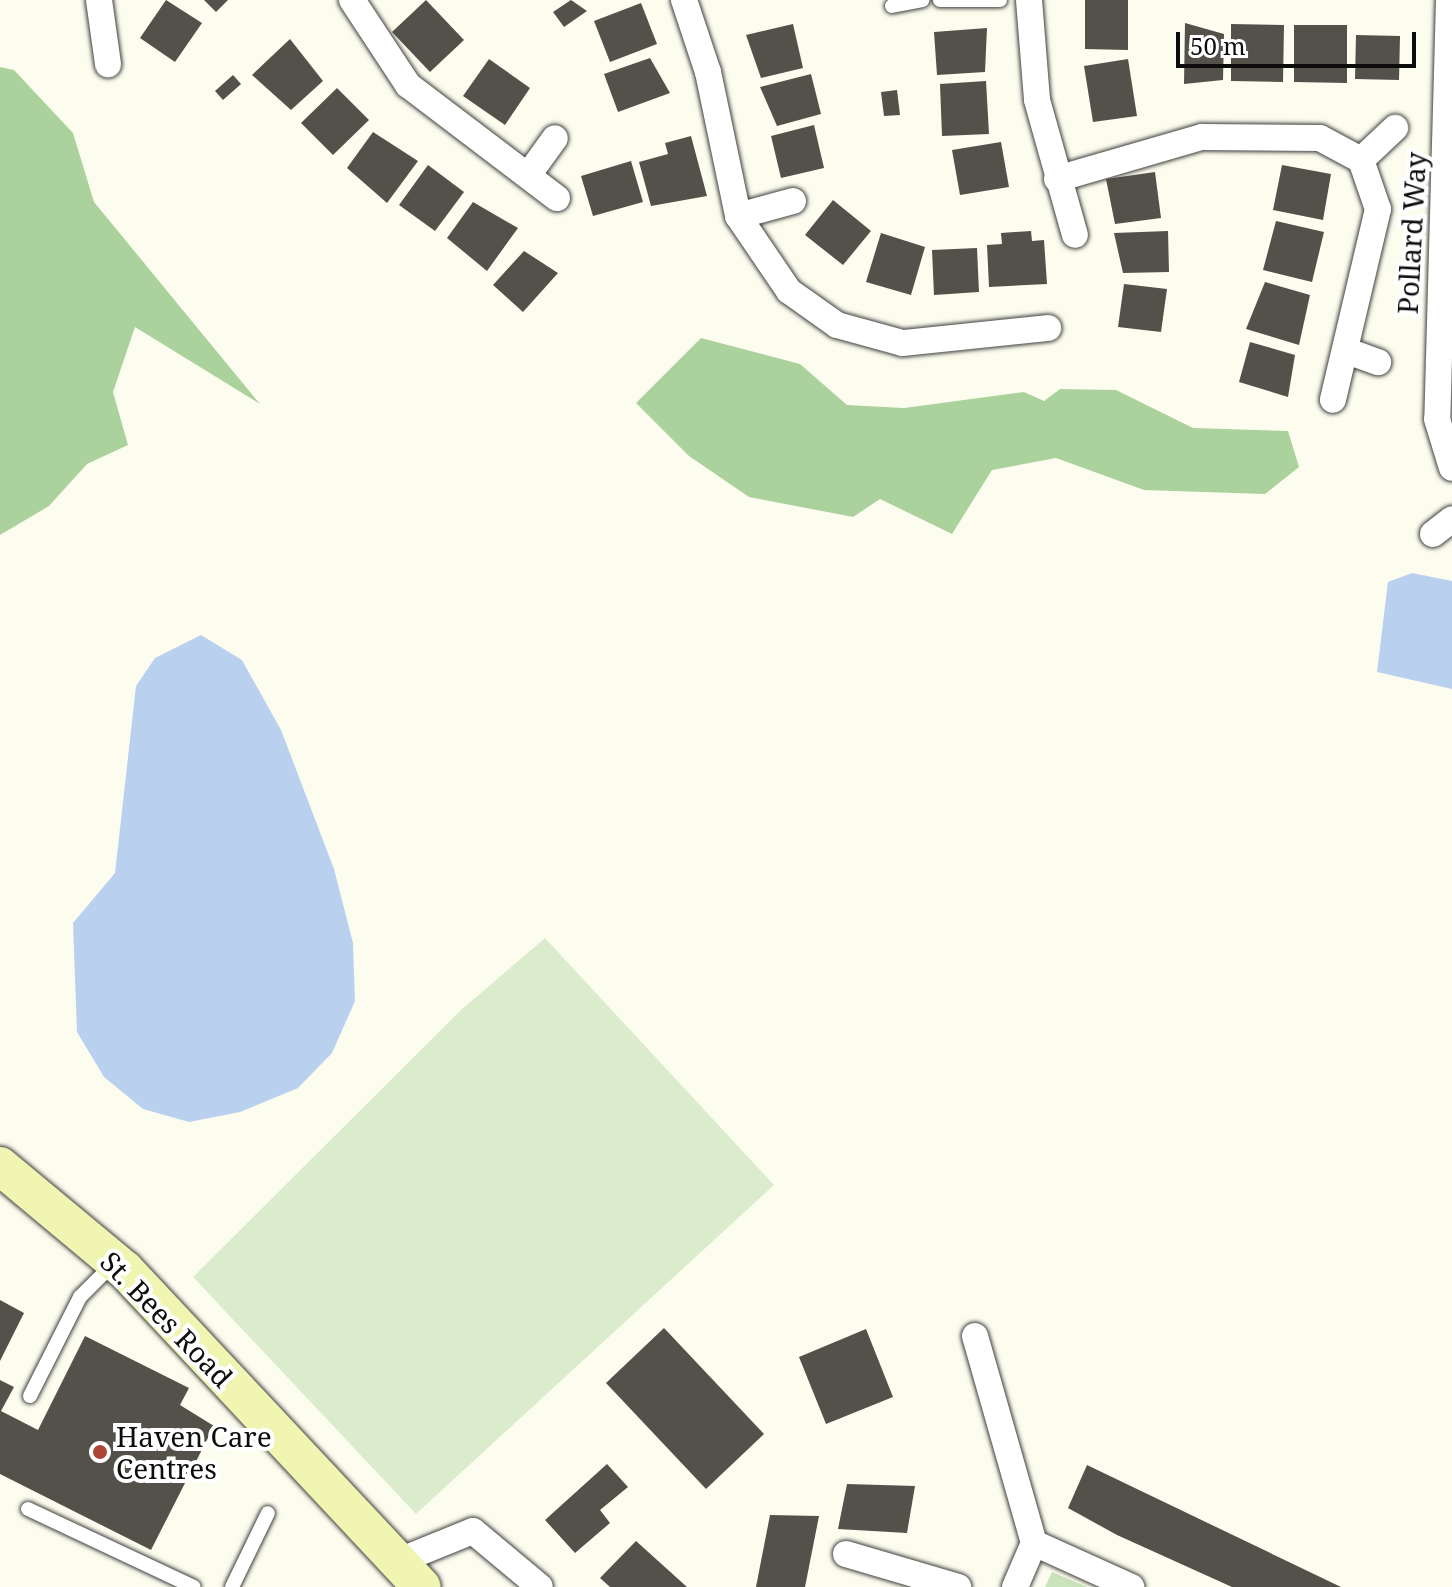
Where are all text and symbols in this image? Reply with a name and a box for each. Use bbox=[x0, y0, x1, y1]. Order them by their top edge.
scale bar bbox=[1180, 16, 1420, 66]
text: 50 m bbox=[1190, 29, 1246, 62]
street label: Pollard Way bbox=[1390, 151, 1432, 315]
street label: St. Bees Road bbox=[94, 1244, 240, 1394]
place label: Haven Care Centres bbox=[116, 1419, 272, 1485]
marker: Haven Care Centres bbox=[91, 1443, 109, 1461]

